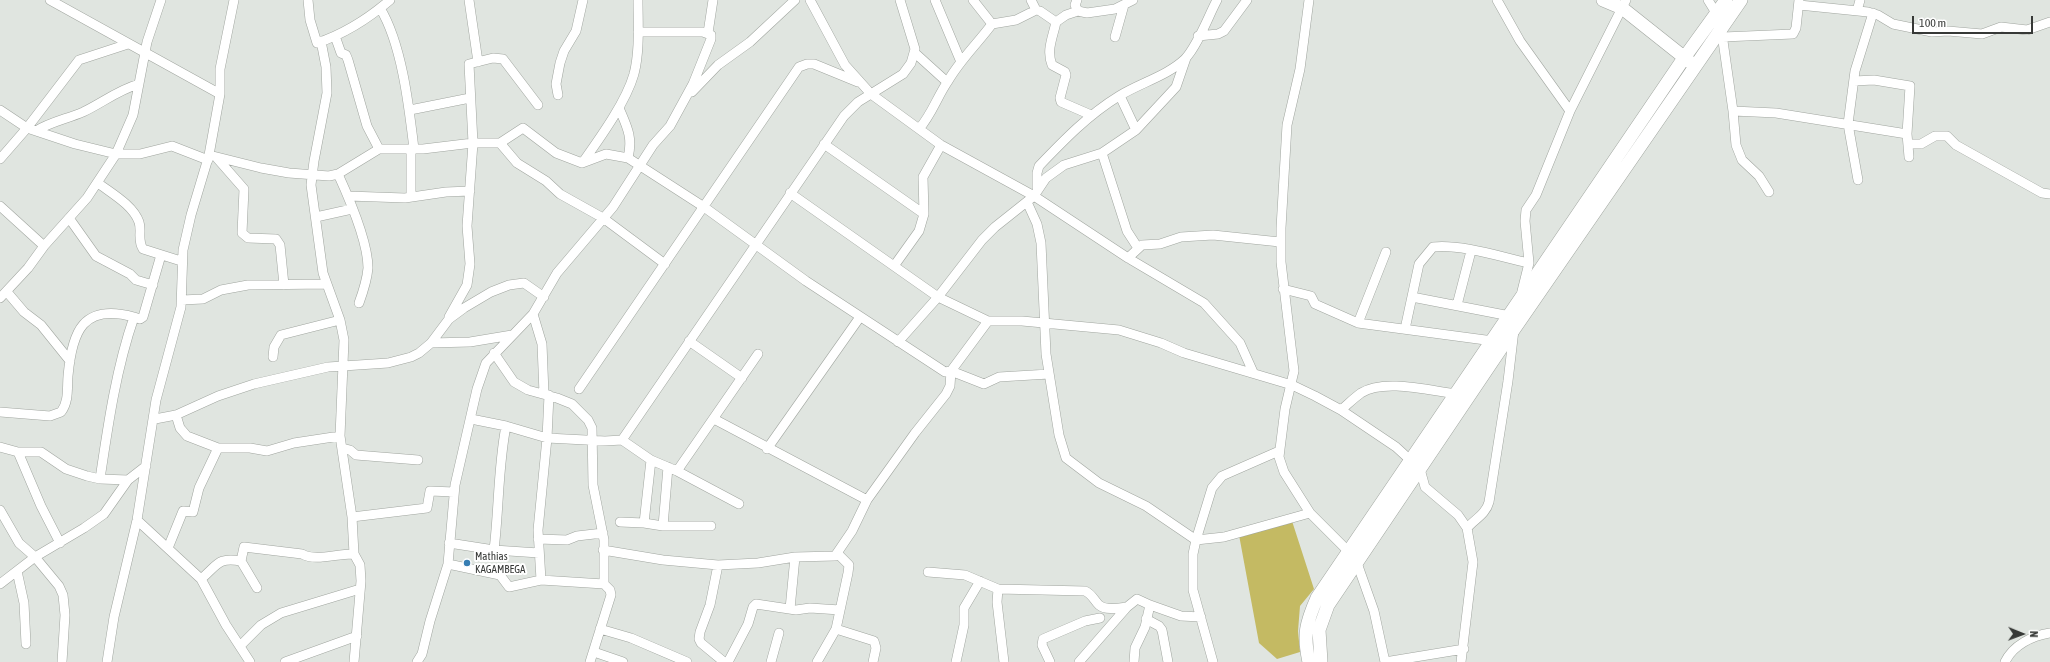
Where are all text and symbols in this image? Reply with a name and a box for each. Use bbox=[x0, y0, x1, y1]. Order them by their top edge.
scale bar bbox=[1914, 8, 2035, 34]
text: 100 m bbox=[1919, 16, 1946, 30]
place label: Mathias KAGAMBEGA bbox=[475, 550, 525, 576]
marker: Mathias KAGAMBEGA bbox=[462, 558, 472, 568]
north arrow bbox=[2002, 614, 2042, 654]
text: N bbox=[2028, 631, 2040, 638]

